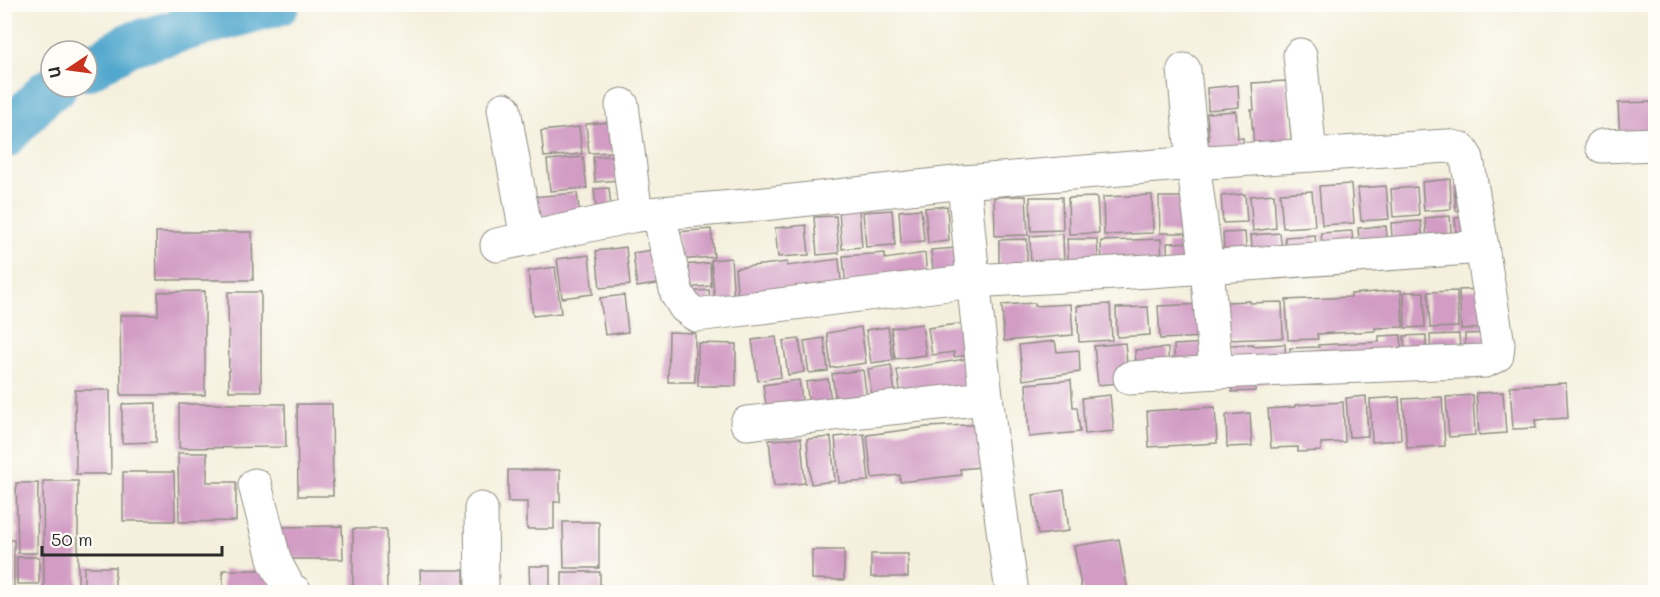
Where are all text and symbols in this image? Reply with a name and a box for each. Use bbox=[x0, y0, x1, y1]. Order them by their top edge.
north arrow bbox=[39, 39, 99, 99]
text: U bbox=[42, 65, 65, 80]
scale bar bbox=[42, 519, 222, 557]
text: 50 m bbox=[51, 527, 93, 551]

